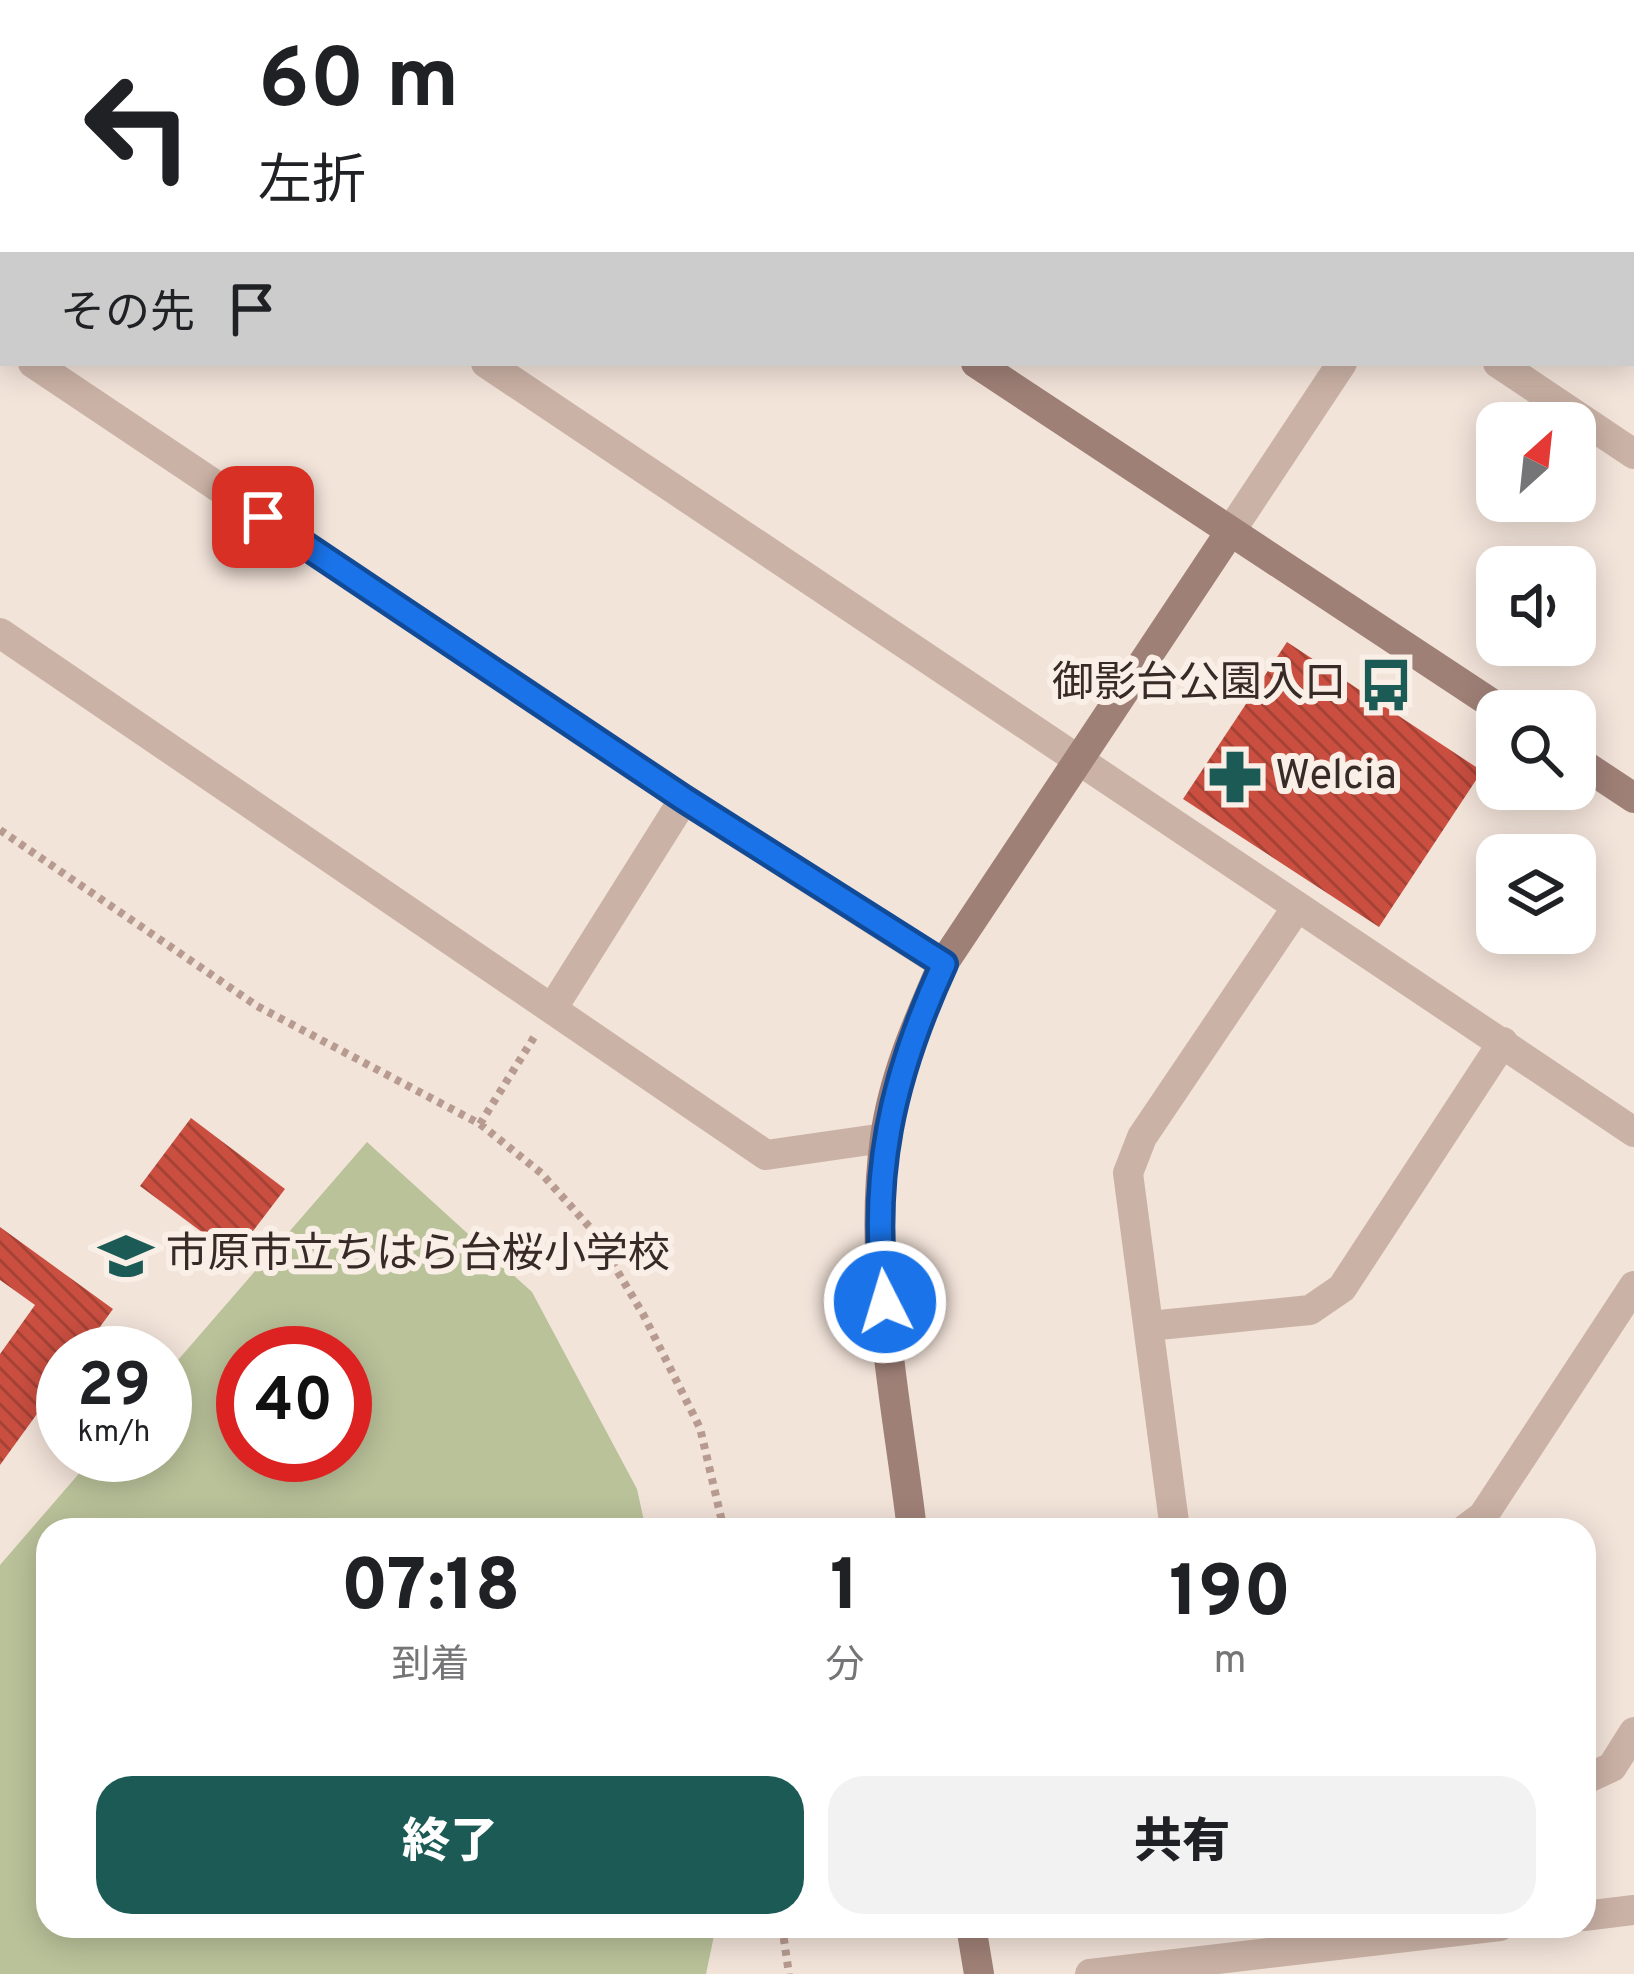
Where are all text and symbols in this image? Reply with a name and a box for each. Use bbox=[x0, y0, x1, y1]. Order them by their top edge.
text: 60 m bbox=[258, 31, 459, 137]
icon: left bbox=[60, 48, 216, 204]
text: 左折 bbox=[258, 150, 366, 219]
icon: arrive bbox=[219, 276, 285, 342]
text: その先 bbox=[60, 287, 195, 344]
north arrow bbox=[1476, 402, 1596, 522]
map controls bbox=[1476, 402, 1596, 954]
pin bbox=[212, 466, 314, 568]
icon: arrive bbox=[230, 484, 296, 550]
button: sound bbox=[1476, 546, 1596, 666]
bus stop icon: 御影台公園入口 bbox=[1357, 656, 1415, 714]
place label: 御影台公園入口 bbox=[1052, 659, 1346, 712]
button: search bbox=[1476, 690, 1596, 810]
pharmacy icon: Welcia bbox=[1206, 748, 1264, 806]
place label: Welcia bbox=[1275, 751, 1397, 804]
button: layers bbox=[1476, 834, 1596, 954]
school or university icon: 市原市立ちはら台桜小学校 bbox=[97, 1227, 155, 1285]
place label: 市原市立ちはら台桜小学校 bbox=[166, 1230, 670, 1283]
position arrow bbox=[822, 1239, 948, 1365]
speed limit sign: 40 bbox=[216, 1326, 372, 1482]
text: 29 bbox=[77, 1351, 151, 1427]
text: km/h bbox=[78, 1415, 150, 1452]
text: 07:18 bbox=[341, 1544, 521, 1636]
text: 1 bbox=[830, 1544, 859, 1636]
text: 190 bbox=[1169, 1550, 1291, 1642]
text: m bbox=[1214, 1638, 1247, 1687]
text: 到着 bbox=[392, 1643, 470, 1692]
text: 分 bbox=[825, 1643, 864, 1692]
button: 終了 bbox=[96, 1776, 804, 1914]
button: 共有 bbox=[828, 1776, 1536, 1914]

